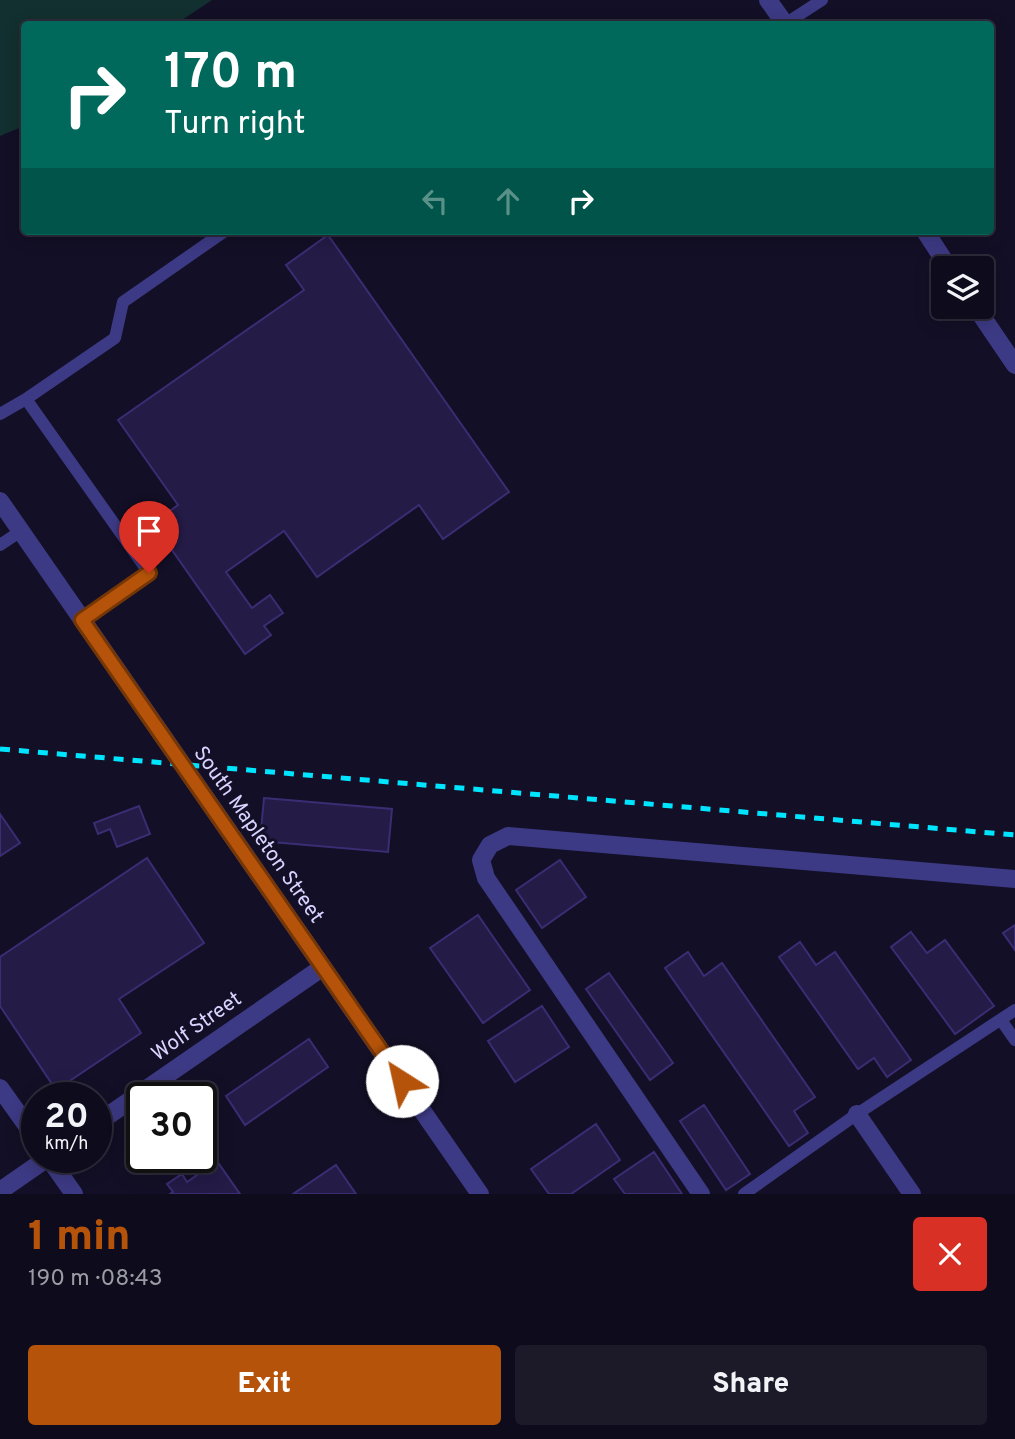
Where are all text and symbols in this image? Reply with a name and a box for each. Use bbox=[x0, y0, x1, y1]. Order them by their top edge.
text: 170 m bbox=[164, 44, 297, 106]
icon: right bbox=[49, 49, 140, 140]
text: Turn right bbox=[164, 105, 306, 145]
icon: left bbox=[416, 182, 454, 220]
icon: ahead bbox=[489, 182, 527, 220]
icon: right bbox=[562, 182, 600, 220]
map controls bbox=[931, 256, 994, 319]
button: layers bbox=[931, 256, 994, 319]
pin bbox=[119, 501, 179, 573]
icon: arrive bbox=[130, 512, 168, 550]
street label: South Mapleton Street bbox=[187, 741, 329, 929]
street label: Wolf Street bbox=[147, 986, 247, 1068]
position arrow bbox=[365, 1044, 439, 1118]
speed limit sign: 30 bbox=[126, 1082, 217, 1173]
text: 20 bbox=[44, 1096, 89, 1140]
text: km/h bbox=[45, 1133, 88, 1156]
text: 1 min bbox=[28, 1212, 131, 1265]
button: close bbox=[913, 1217, 987, 1291]
text: 190 m · 08:43 bbox=[28, 1265, 163, 1294]
button: Exit bbox=[28, 1345, 501, 1425]
button: Share bbox=[515, 1345, 987, 1425]

